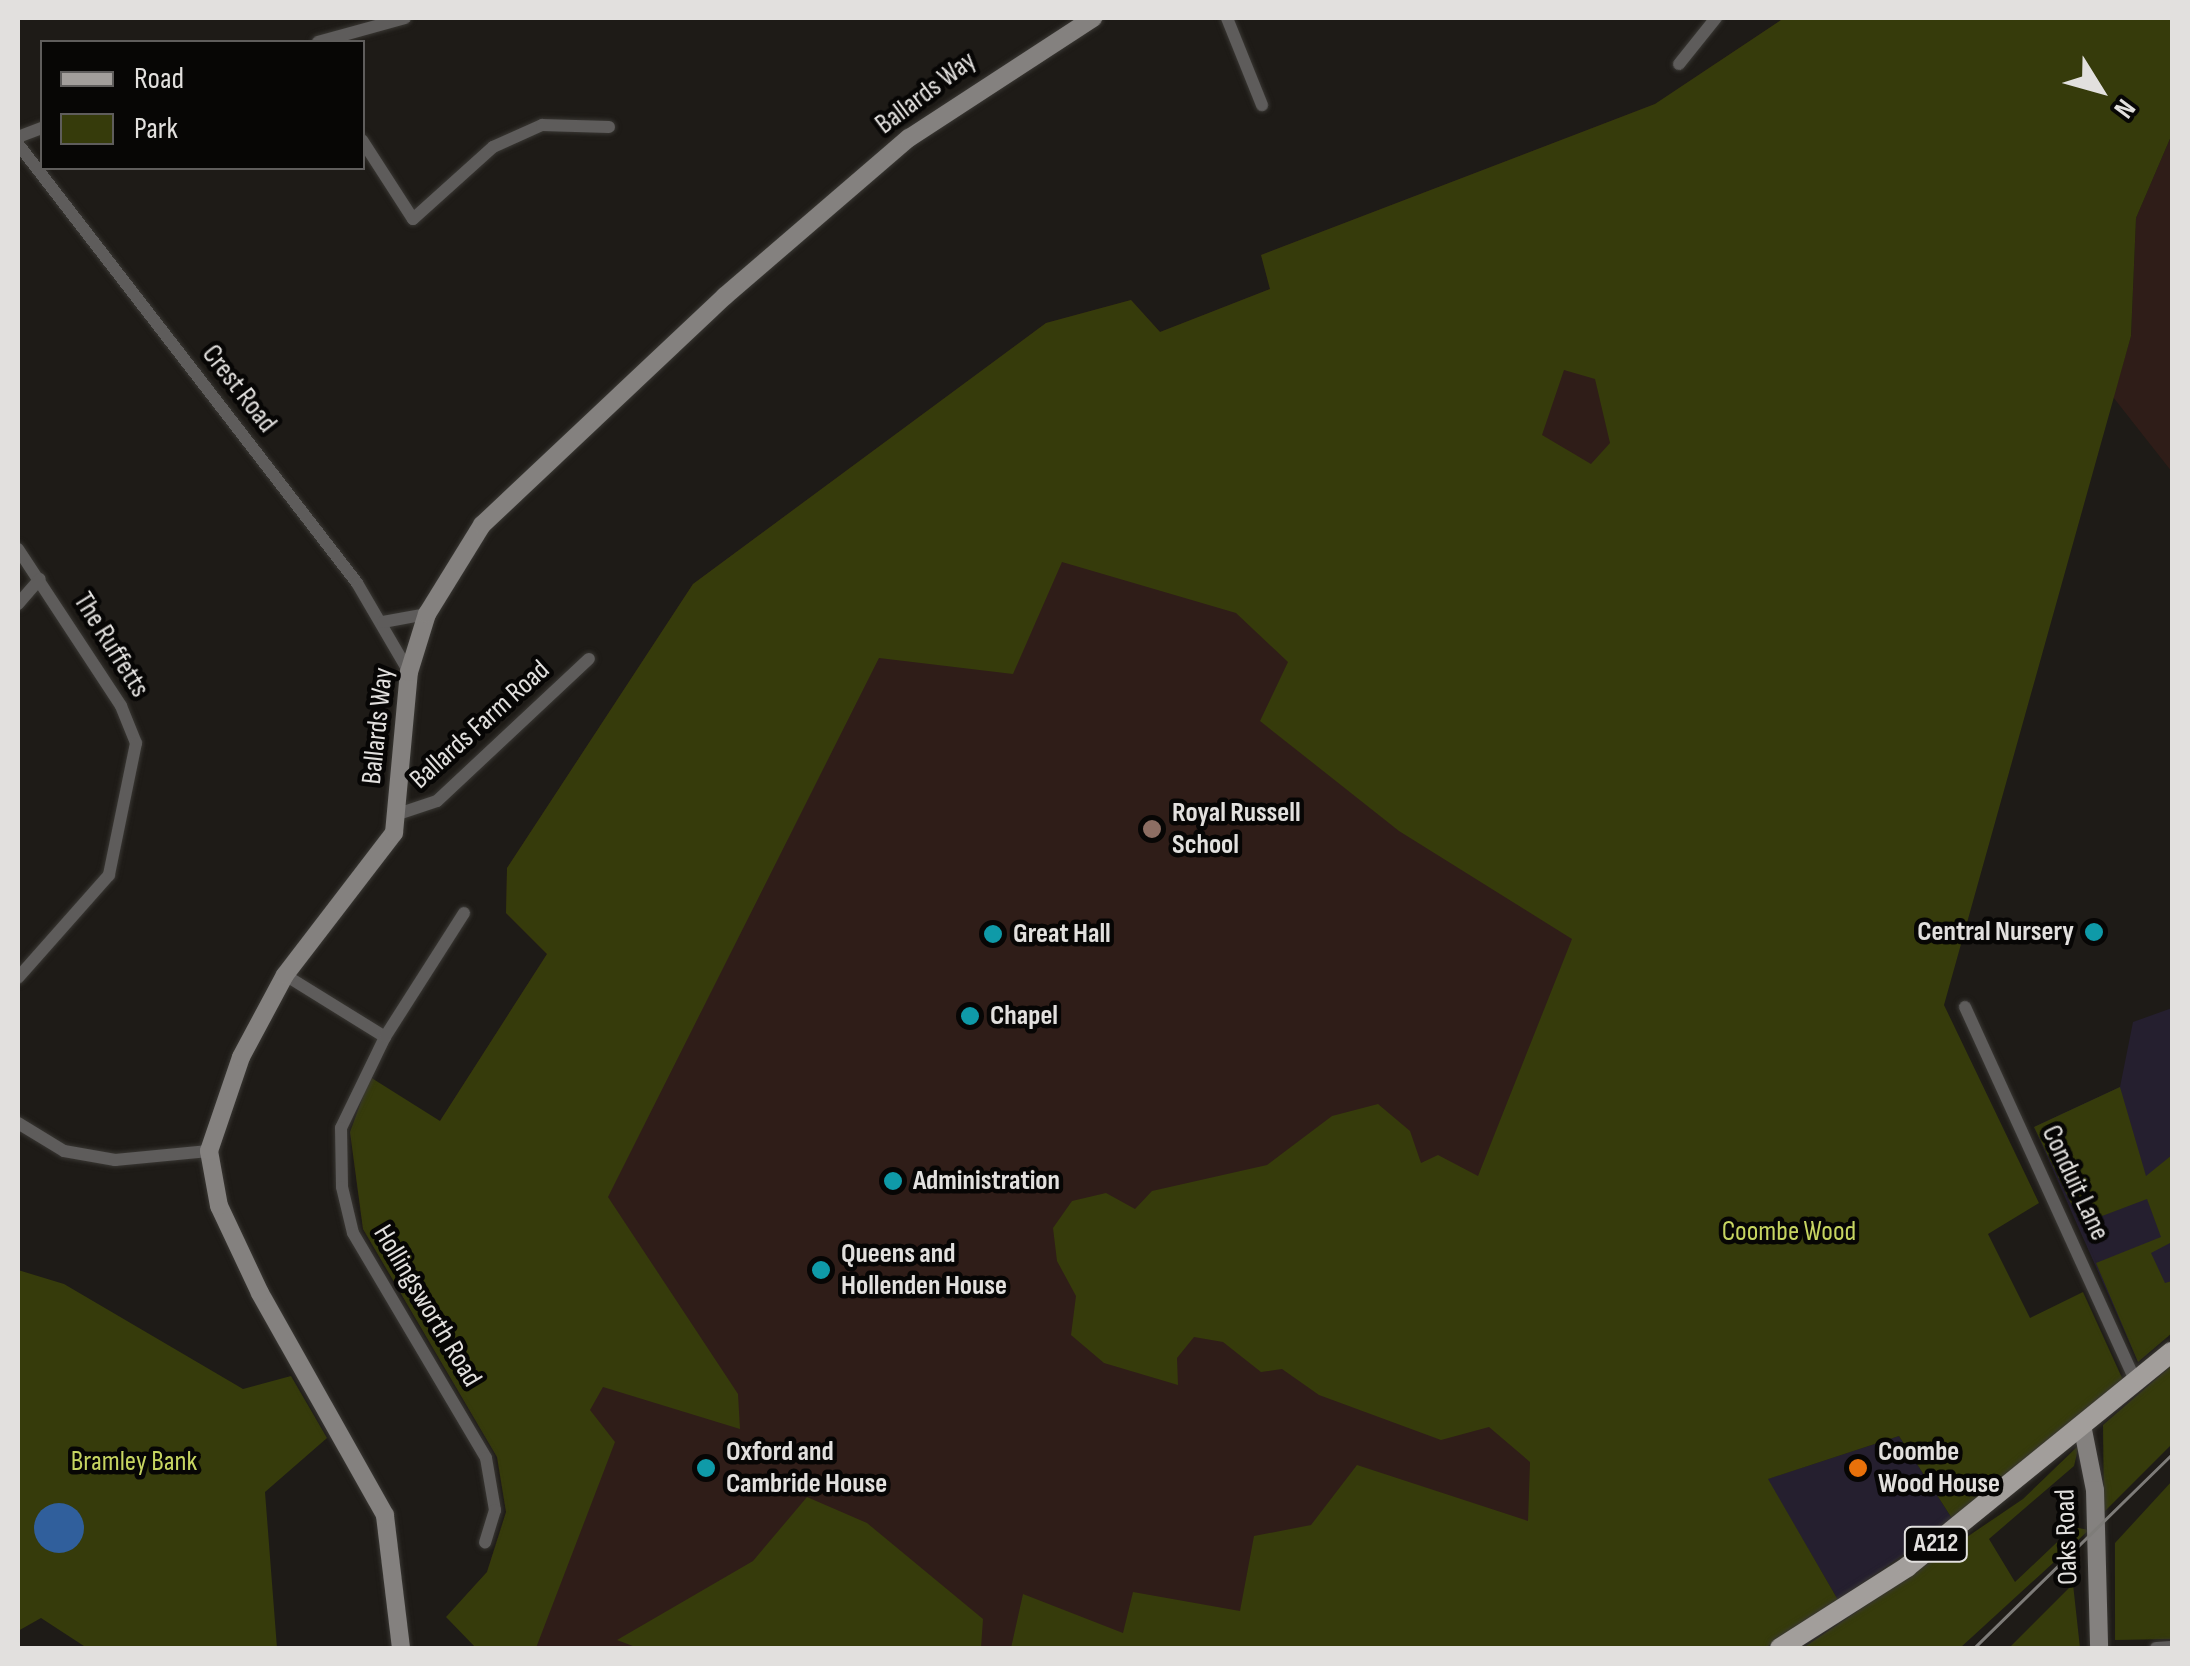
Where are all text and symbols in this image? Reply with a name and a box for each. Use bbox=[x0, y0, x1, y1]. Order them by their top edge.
legend bbox=[40, 40, 365, 170]
north arrow bbox=[2050, 40, 2150, 140]
street label: Ballards Way bbox=[869, 44, 983, 142]
text: Road bbox=[134, 61, 184, 97]
text: N bbox=[2107, 92, 2142, 124]
text: Park bbox=[134, 111, 178, 147]
street label: Crest Road bbox=[194, 338, 284, 440]
street label: The Ruffetts bbox=[66, 586, 156, 704]
street label: Ballards Farm Road bbox=[403, 654, 557, 796]
street label: Ballards Way bbox=[355, 666, 401, 786]
place label: Royal Russell School bbox=[1172, 796, 1301, 862]
marker: Royal Russell School bbox=[1141, 818, 1163, 840]
place label: Central Nursery bbox=[1917, 915, 2074, 949]
place label: Great Hall bbox=[1013, 917, 1111, 951]
marker: Central Nursery bbox=[2083, 921, 2105, 943]
marker: Great Hall bbox=[982, 923, 1004, 945]
place label: Chapel bbox=[990, 999, 1058, 1033]
marker: Chapel bbox=[959, 1005, 981, 1027]
street label: Conduit Lane bbox=[2034, 1120, 2116, 1246]
place label: Administration bbox=[913, 1164, 1060, 1198]
marker: Administration bbox=[882, 1170, 904, 1192]
park label: Coombe Wood bbox=[1722, 1215, 1856, 1249]
street label: Hollingsworth Road bbox=[366, 1219, 488, 1393]
place label: Queens and Hollenden House bbox=[841, 1237, 1007, 1303]
marker: Queens and Hollenden House bbox=[810, 1259, 832, 1281]
place label: Oxford and Cambride House bbox=[726, 1435, 887, 1501]
place label: Coombe Wood House bbox=[1878, 1435, 2000, 1501]
park label: Bramley Bank bbox=[71, 1445, 197, 1479]
marker: Oxford and Cambride House bbox=[695, 1457, 717, 1479]
marker: Coombe Wood House bbox=[1847, 1457, 1869, 1479]
street label: Oaks Road bbox=[2049, 1489, 2085, 1585]
road number: A212 bbox=[1904, 1524, 1968, 1564]

